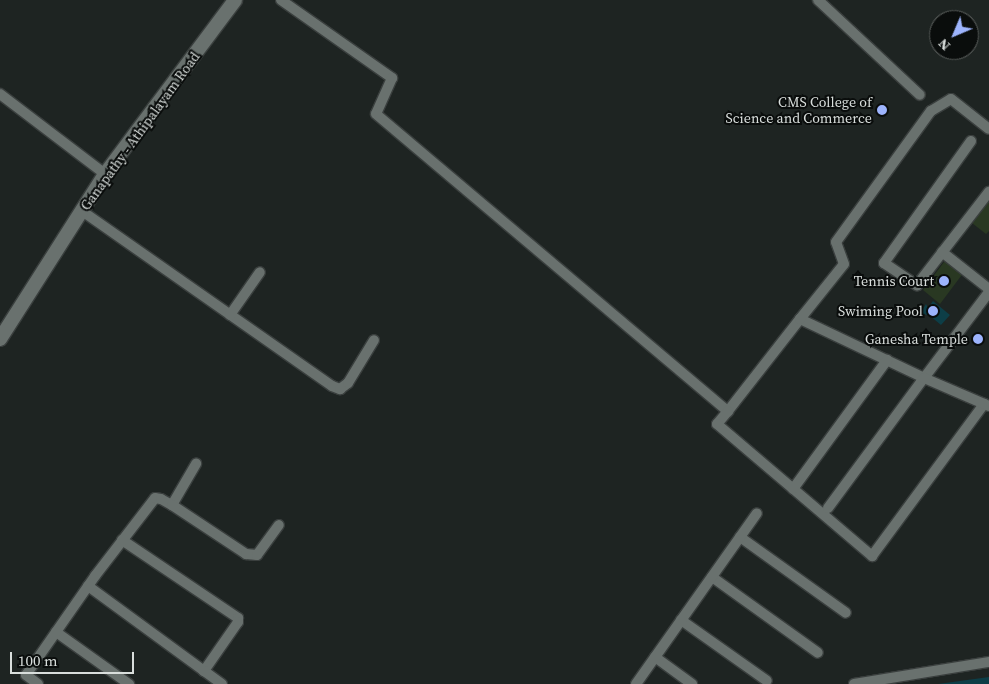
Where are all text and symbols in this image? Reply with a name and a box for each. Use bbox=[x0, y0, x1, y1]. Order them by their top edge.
north arrow bbox=[929, 10, 979, 60]
text: N bbox=[933, 34, 955, 56]
street label: Ganapathy - Athipalayam Road bbox=[77, 49, 203, 213]
place label: CMS College of Science and Commerce bbox=[726, 94, 872, 126]
marker: CMS College of Science and Commerce bbox=[876, 104, 888, 116]
place label: Tennis Court bbox=[854, 273, 934, 289]
marker: Tennis Court bbox=[938, 275, 950, 287]
place label: Swiming Pool bbox=[838, 303, 923, 319]
marker: Swiming Pool bbox=[927, 305, 939, 317]
place label: Ganesha Temple bbox=[865, 331, 968, 347]
marker: Ganesha Temple bbox=[972, 333, 984, 345]
scale bar bbox=[12, 642, 136, 674]
text: 100 m bbox=[18, 650, 58, 671]

